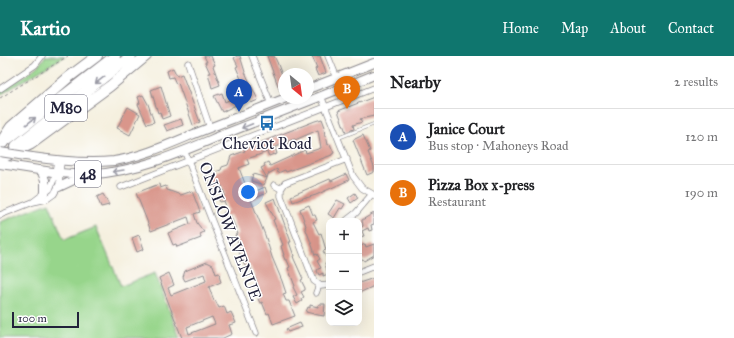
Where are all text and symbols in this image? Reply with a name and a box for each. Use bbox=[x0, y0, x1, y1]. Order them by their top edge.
text: Kartio bbox=[20, 17, 70, 40]
text: Home bbox=[502, 20, 539, 37]
text: Map bbox=[561, 20, 588, 37]
text: About bbox=[610, 20, 646, 37]
text: Contact bbox=[668, 20, 714, 37]
north arrow bbox=[278, 68, 314, 104]
text: Nearby bbox=[390, 72, 441, 93]
text: 2 results bbox=[674, 74, 718, 90]
one-way arrow bbox=[95, 76, 106, 85]
pin: B bbox=[334, 76, 360, 109]
pin: A bbox=[226, 79, 252, 112]
road number: M80 bbox=[45, 95, 87, 121]
bus stop icon: Cheviot Road bbox=[258, 114, 276, 132]
one-way arrow bbox=[25, 117, 36, 125]
text: Janice Court bbox=[428, 120, 505, 138]
one-way arrow bbox=[241, 122, 253, 130]
text: A bbox=[399, 129, 407, 145]
text: 120 m bbox=[685, 129, 718, 145]
place label: Cheviot Road bbox=[222, 134, 312, 153]
text: Bus stop · Mahoneys Road bbox=[428, 138, 568, 154]
street label: ONSLOW AVENUE bbox=[195, 159, 266, 303]
road number: 48 bbox=[75, 161, 101, 187]
one-way arrow bbox=[112, 167, 125, 175]
text: Pizza Box x-press bbox=[428, 176, 535, 194]
your location bbox=[238, 182, 258, 202]
text: B bbox=[399, 185, 407, 201]
text: 190 m bbox=[685, 185, 718, 201]
text: Restaurant bbox=[428, 194, 486, 210]
map controls bbox=[326, 218, 362, 326]
button: + bbox=[326, 218, 362, 254]
button: − bbox=[326, 254, 362, 290]
button: layers bbox=[326, 290, 362, 326]
scale bar bbox=[12, 310, 79, 329]
text: 100 m bbox=[18, 312, 47, 325]

